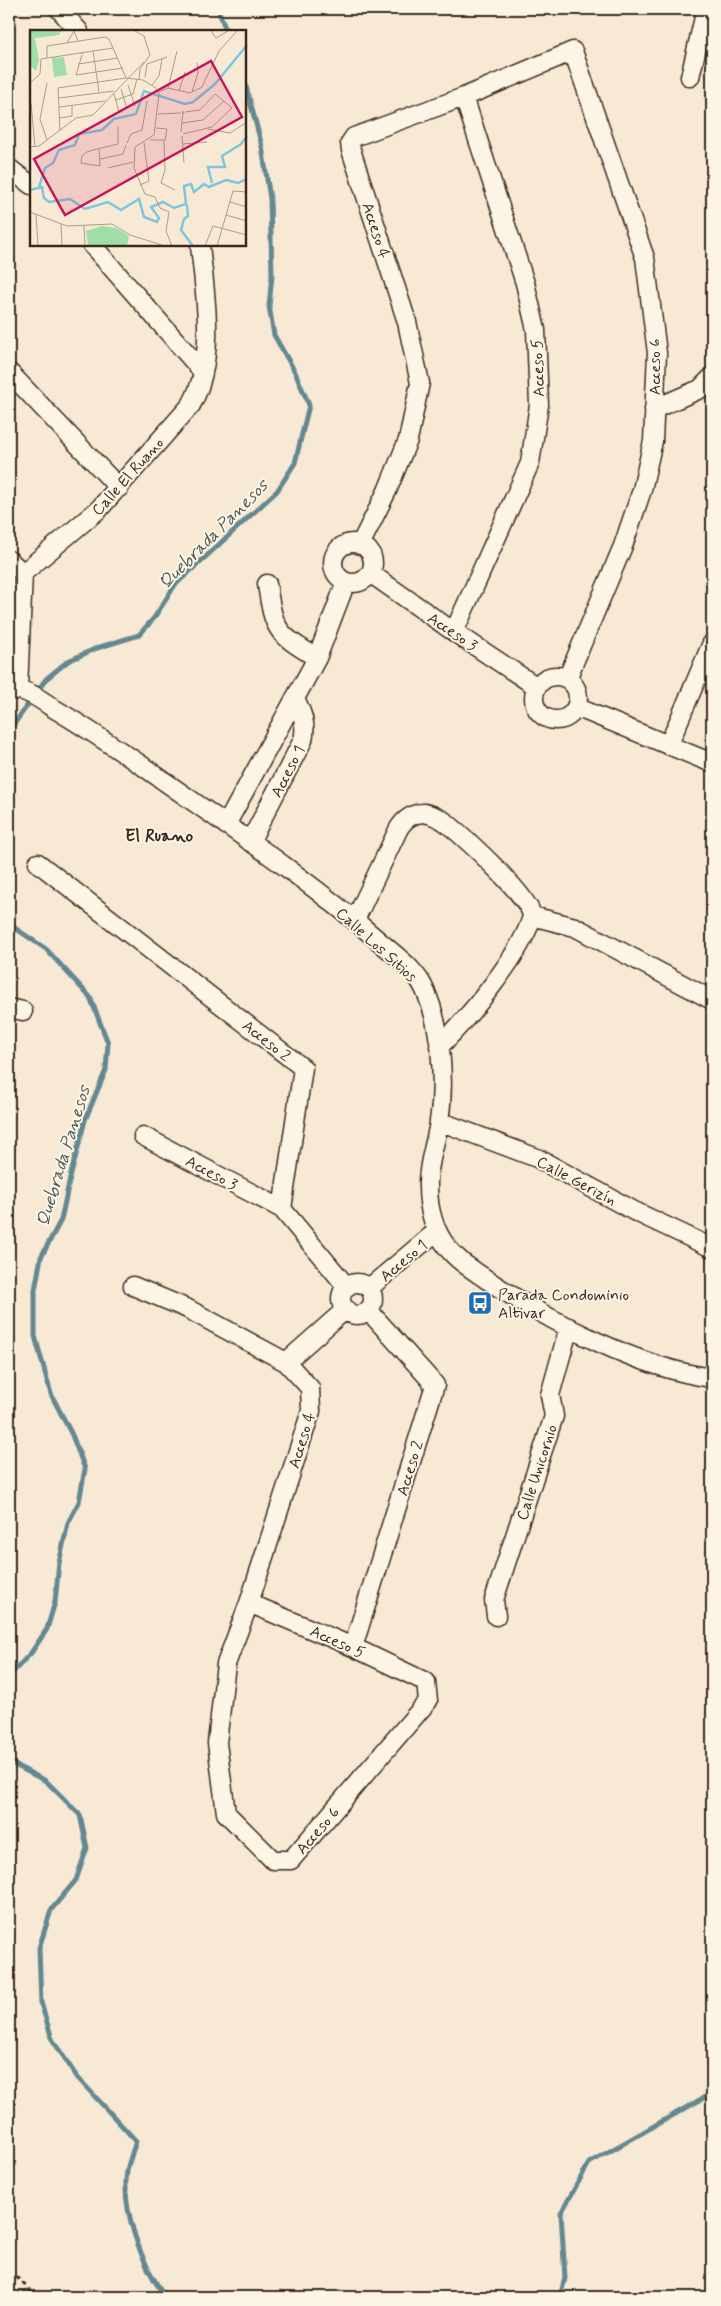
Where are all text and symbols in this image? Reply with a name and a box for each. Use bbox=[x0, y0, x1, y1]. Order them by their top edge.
inset map bbox=[30, 30, 246, 246]
street label: Acceso 4 bbox=[357, 200, 394, 261]
street label: Acceso 5 bbox=[527, 339, 550, 397]
street label: Acceso 6 bbox=[645, 339, 666, 395]
street label: Calle El Ruano bbox=[87, 433, 169, 521]
water label: Quebrada Panesos bbox=[154, 473, 275, 595]
street label: Acceso 3 bbox=[423, 608, 481, 657]
street label: Acceso 1 bbox=[266, 742, 310, 801]
district label: El Ruano bbox=[125, 824, 193, 848]
street label: Calle Los Sitios bbox=[331, 903, 421, 987]
street label: Acceso 2 bbox=[237, 1016, 295, 1067]
water label: Quebrada Panesos bbox=[31, 1081, 97, 1230]
street label: Acceso 3 bbox=[182, 1151, 241, 1196]
street label: Calle Gerizín bbox=[533, 1151, 620, 1211]
street label: Acceso 1 bbox=[376, 1235, 432, 1287]
place label: Parada Condominio Altivar bbox=[498, 1285, 629, 1324]
bus stop icon: Parada Condominio Altivar bbox=[467, 1290, 493, 1316]
street label: Acceso 4 bbox=[284, 1410, 321, 1471]
street label: Calle Unicornio bbox=[512, 1422, 563, 1523]
street label: Acceso 2 bbox=[392, 1438, 429, 1498]
street label: Acceso 5 bbox=[307, 1621, 368, 1664]
street label: Acceso 6 bbox=[292, 1803, 345, 1859]

